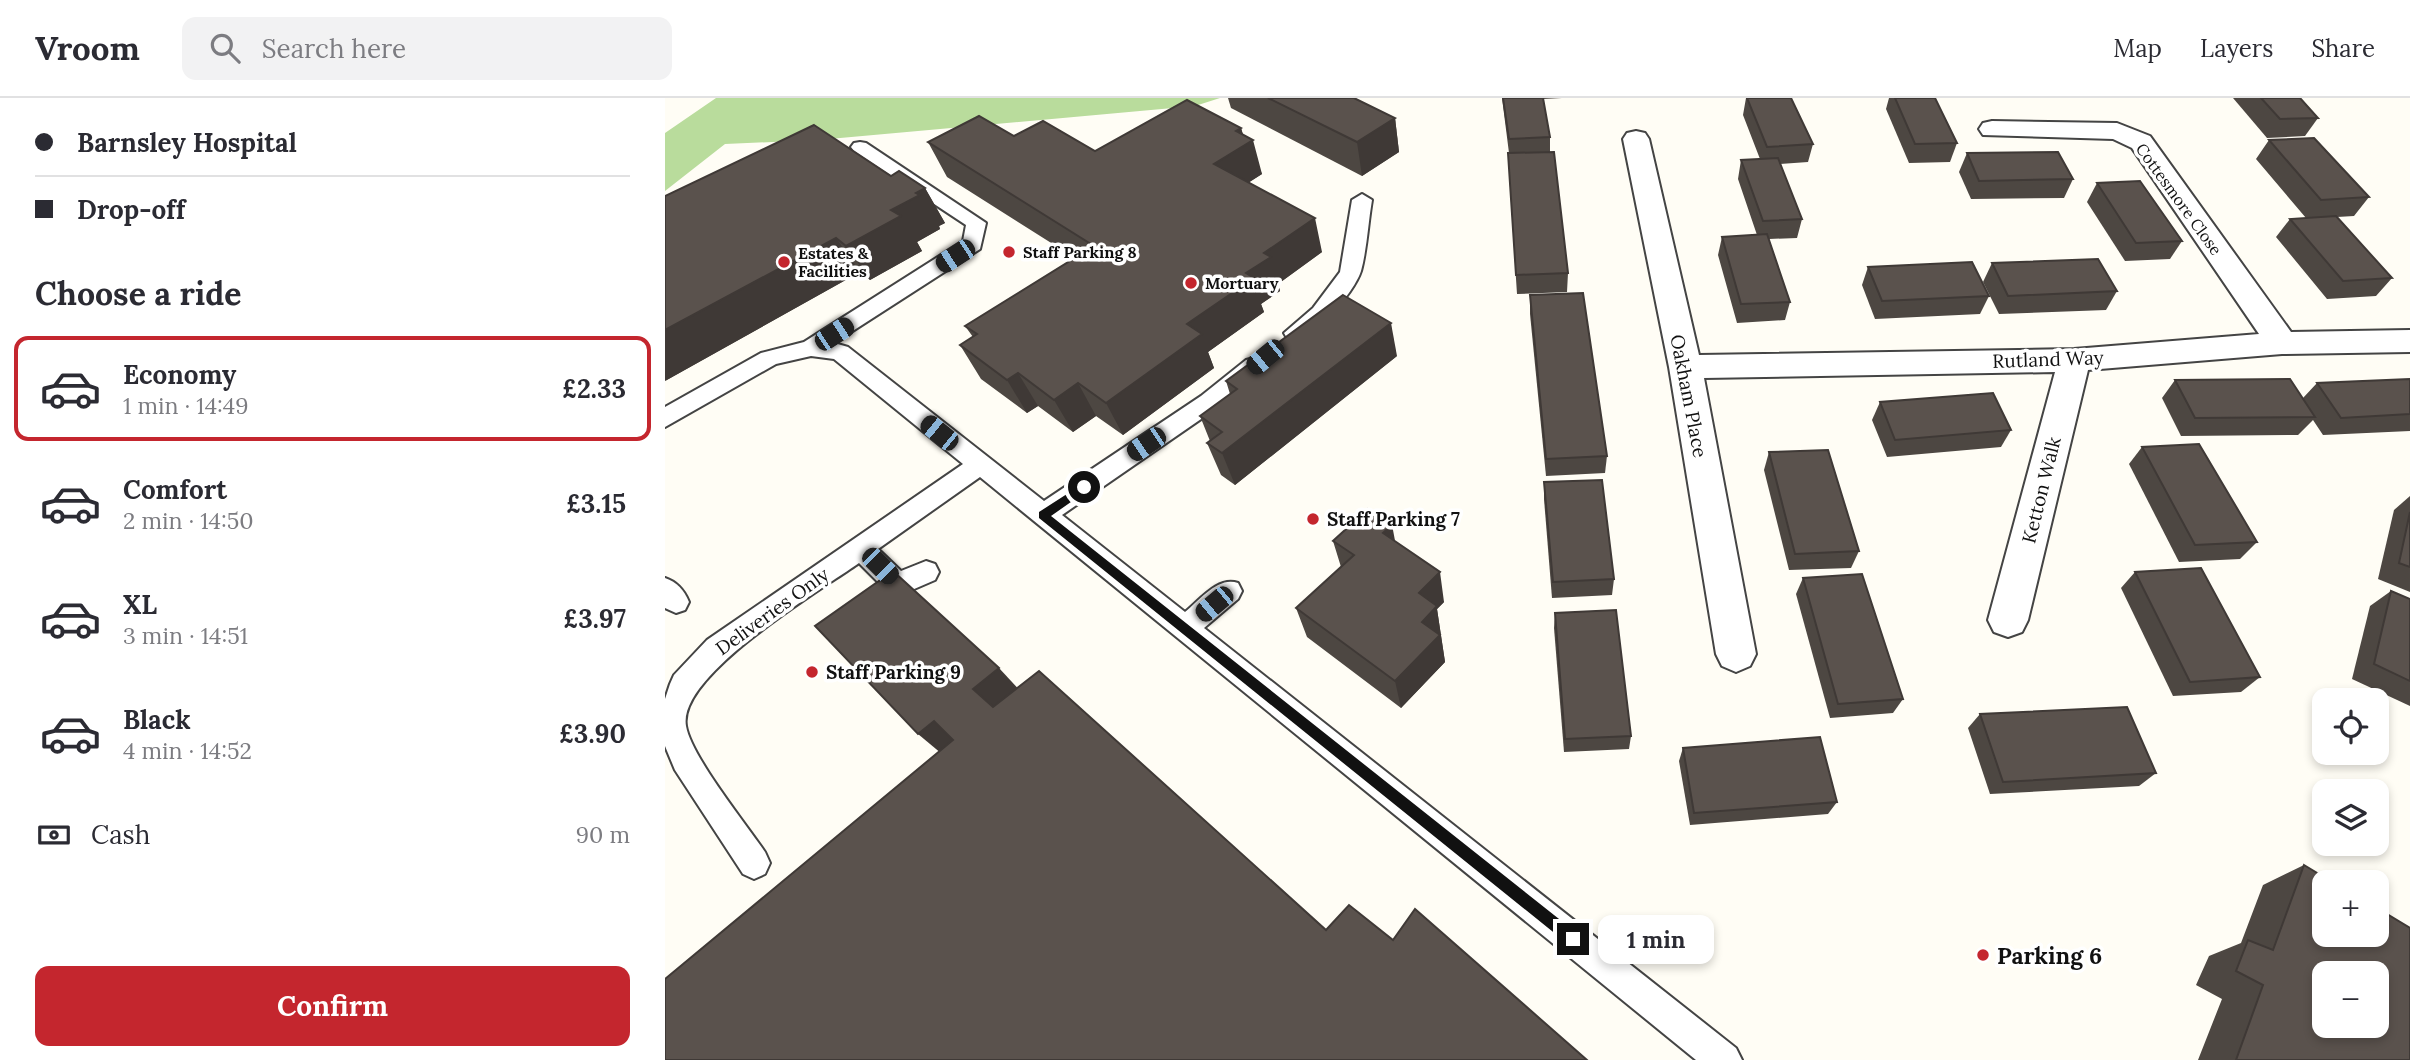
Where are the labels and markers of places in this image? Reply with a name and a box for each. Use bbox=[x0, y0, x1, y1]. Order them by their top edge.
place label: Staff Parking 8 bbox=[1023, 242, 1137, 262]
place label: Estates & Facilities bbox=[798, 243, 869, 281]
marker: Staff Parking 8 bbox=[1001, 244, 1017, 260]
marker: Estates & Facilities bbox=[776, 254, 792, 270]
place label: Mortuary bbox=[1205, 273, 1279, 293]
marker: Mortuary bbox=[1183, 275, 1199, 291]
place label: Staff Parking 7 bbox=[1327, 507, 1460, 531]
marker: Staff Parking 7 bbox=[1305, 511, 1321, 527]
place label: Staff Parking 9 bbox=[826, 660, 961, 684]
marker: Staff Parking 9 bbox=[804, 664, 820, 680]
place label: Parking 6 bbox=[1997, 941, 2102, 970]
marker: Parking 6 bbox=[1975, 947, 1991, 963]

